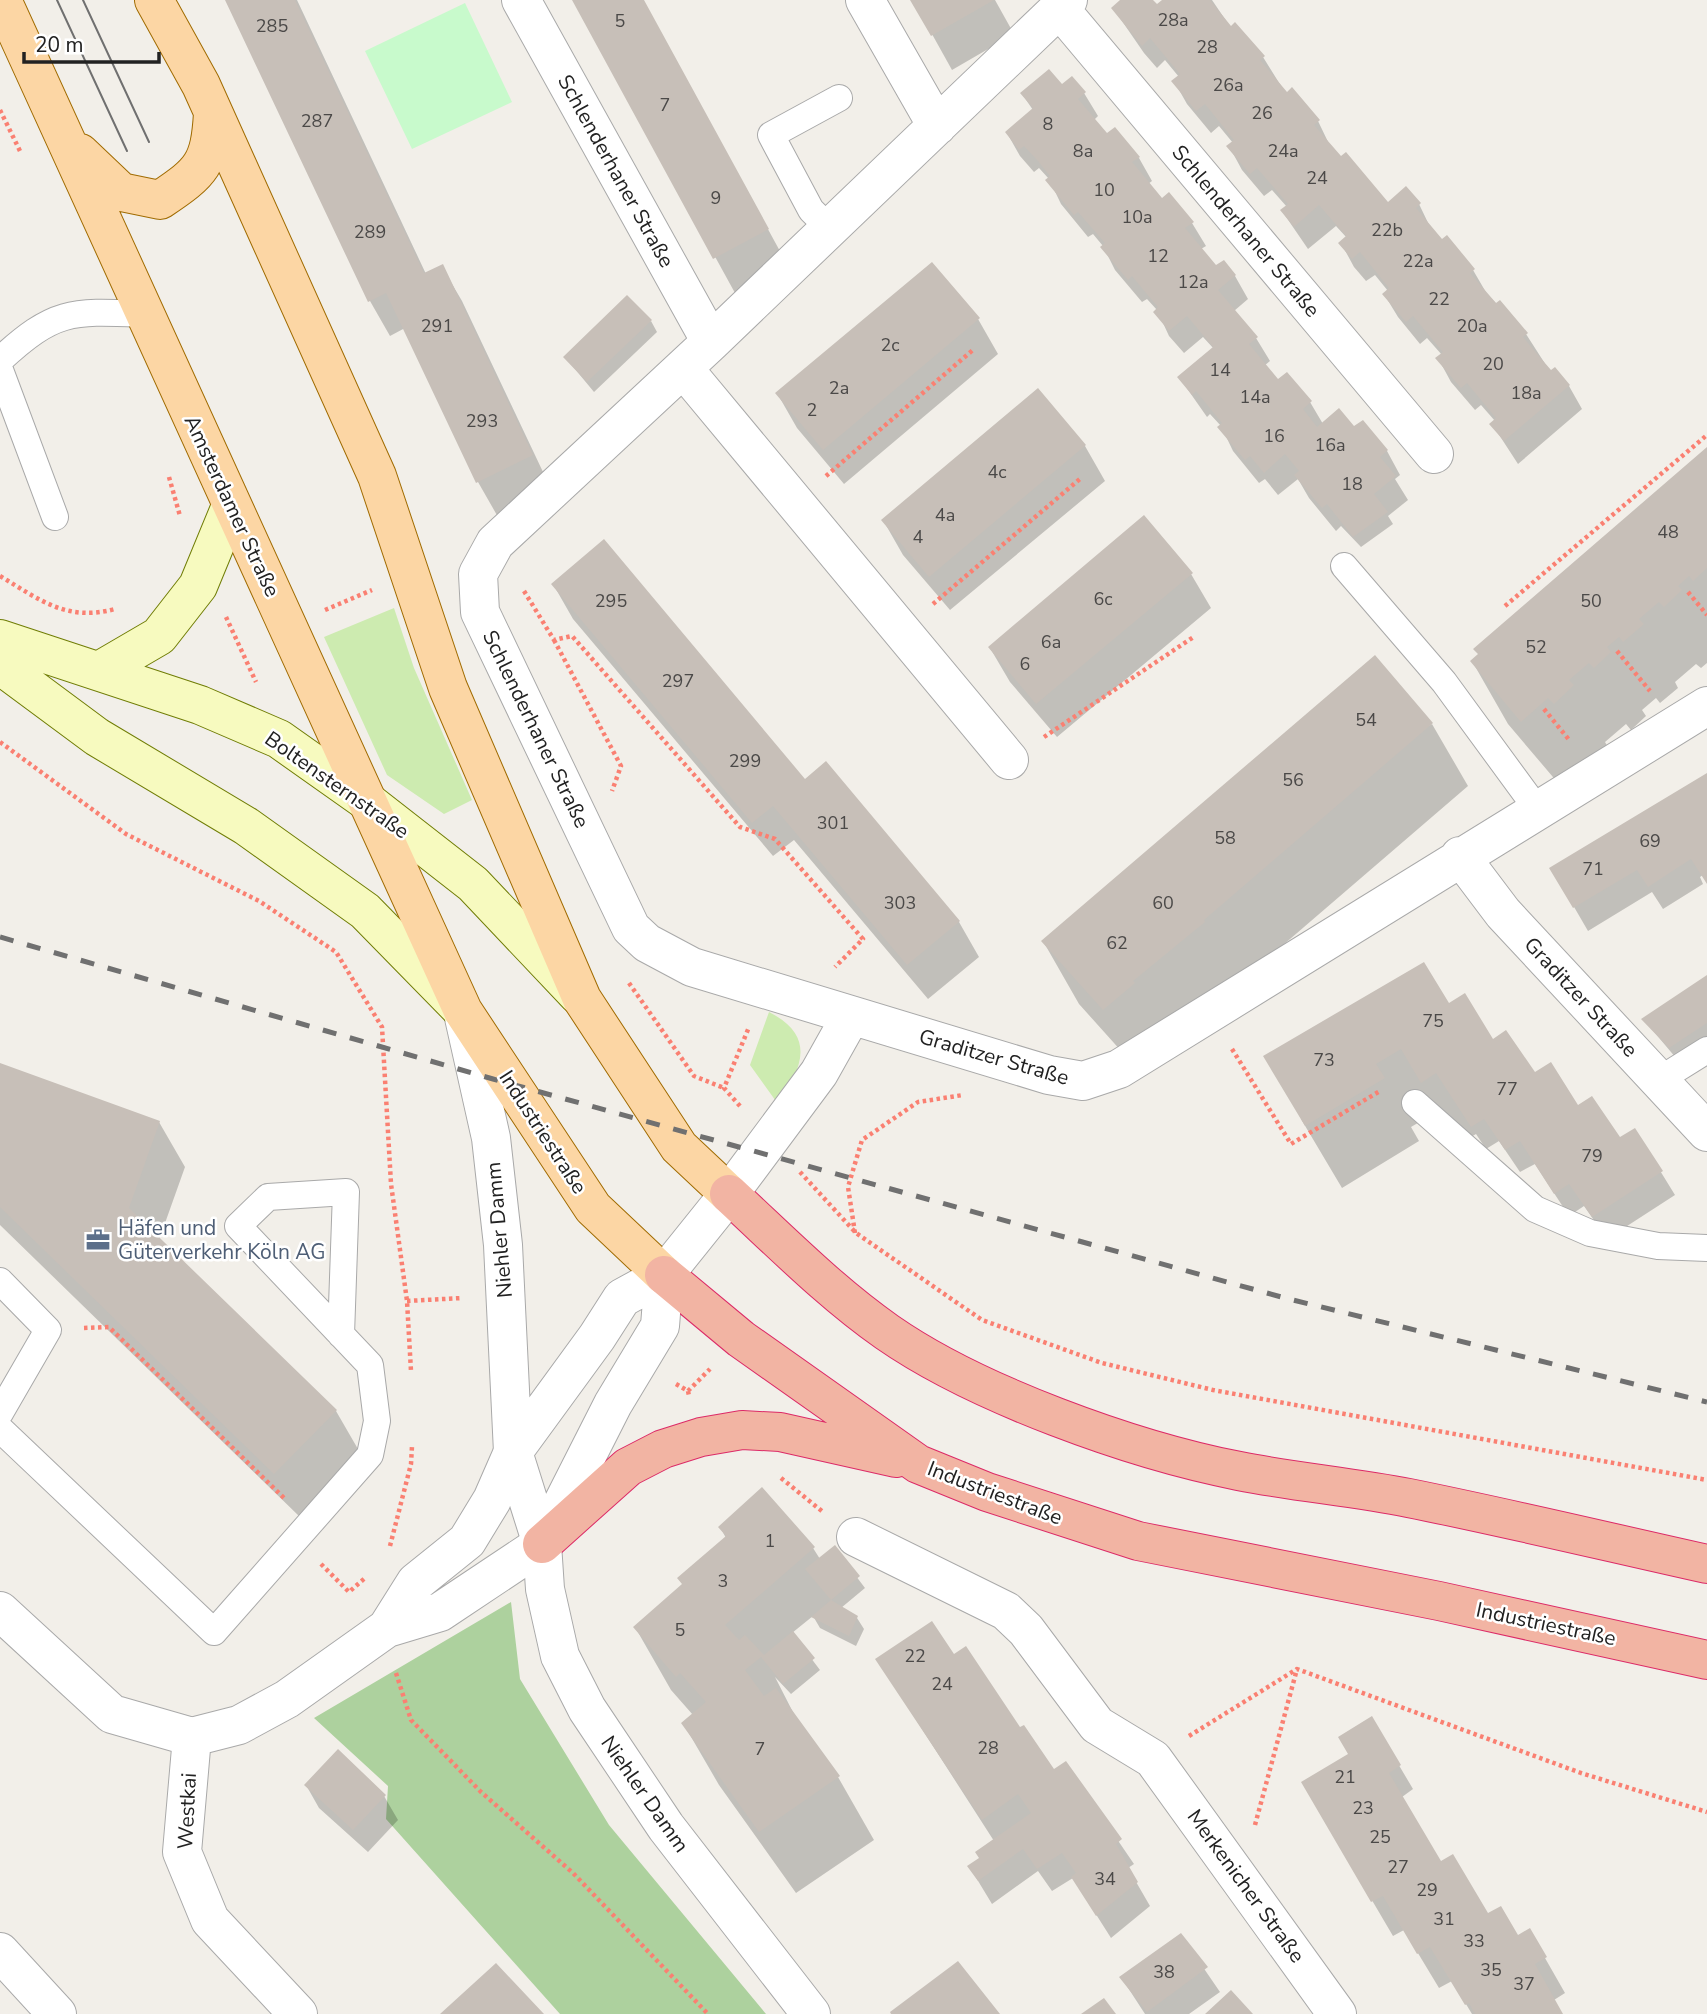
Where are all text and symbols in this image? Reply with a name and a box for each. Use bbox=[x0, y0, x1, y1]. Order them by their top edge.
house number: 28a bbox=[1157, 8, 1189, 32]
house number: 5 bbox=[615, 9, 625, 33]
house number: 285 bbox=[256, 14, 288, 38]
scale bar bbox=[24, 21, 159, 65]
text: 20 m bbox=[35, 31, 84, 59]
house number: 28 bbox=[1196, 35, 1218, 59]
street label: Schlenderhaner Straße bbox=[551, 69, 681, 273]
house number: 26a bbox=[1212, 73, 1244, 97]
house number: 7 bbox=[660, 93, 670, 117]
house number: 26 bbox=[1251, 101, 1273, 125]
house number: 287 bbox=[301, 109, 333, 133]
house number: 8 bbox=[1043, 112, 1053, 136]
house number: 8a bbox=[1073, 139, 1093, 163]
street label: Schlenderhaner Straße bbox=[1166, 139, 1326, 323]
house number: 24a bbox=[1267, 139, 1299, 163]
house number: 24 bbox=[1306, 166, 1328, 190]
house number: 10 bbox=[1093, 178, 1115, 202]
house number: 9 bbox=[711, 186, 721, 210]
house number: 10a bbox=[1121, 205, 1153, 229]
house number: 22b bbox=[1371, 218, 1403, 242]
house number: 289 bbox=[354, 220, 386, 244]
house number: 12 bbox=[1147, 244, 1169, 268]
house number: 22a bbox=[1402, 249, 1434, 273]
house number: 12a bbox=[1177, 270, 1209, 294]
house number: 22 bbox=[1428, 287, 1450, 311]
house number: 291 bbox=[421, 314, 453, 338]
house number: 20a bbox=[1456, 314, 1488, 338]
house number: 2c bbox=[880, 333, 900, 357]
house number: 20 bbox=[1482, 352, 1504, 376]
house number: 14 bbox=[1209, 358, 1231, 382]
house number: 2a bbox=[829, 376, 849, 400]
house number: 18a bbox=[1510, 381, 1542, 405]
house number: 14a bbox=[1239, 385, 1271, 409]
house number: 2 bbox=[807, 398, 817, 422]
house number: 293 bbox=[466, 409, 498, 433]
street label: Amsterdamer Straße bbox=[178, 411, 286, 601]
house number: 16 bbox=[1263, 424, 1285, 448]
house number: 16a bbox=[1314, 433, 1346, 457]
house number: 4c bbox=[987, 460, 1007, 484]
house number: 18 bbox=[1341, 472, 1363, 496]
house number: 4a bbox=[935, 503, 955, 527]
house number: 48 bbox=[1657, 520, 1679, 544]
house number: 4 bbox=[913, 525, 924, 549]
house number: 6c bbox=[1093, 587, 1113, 611]
house number: 295 bbox=[595, 589, 627, 613]
house number: 50 bbox=[1580, 589, 1602, 613]
street label: Schlenderhaner Straße bbox=[476, 626, 596, 832]
house number: 6a bbox=[1041, 630, 1061, 654]
house number: 52 bbox=[1525, 635, 1547, 659]
house number: 6 bbox=[1020, 652, 1030, 676]
house number: 297 bbox=[662, 669, 694, 693]
house number: 54 bbox=[1355, 708, 1377, 732]
street label: Boltensternstraße bbox=[259, 725, 415, 845]
house number: 299 bbox=[729, 749, 761, 773]
house number: 56 bbox=[1282, 768, 1304, 792]
house number: 301 bbox=[817, 811, 849, 835]
house number: 58 bbox=[1214, 826, 1236, 850]
house number: 69 bbox=[1639, 829, 1661, 853]
house number: 71 bbox=[1582, 857, 1604, 881]
house number: 303 bbox=[884, 891, 916, 915]
house number: 60 bbox=[1152, 891, 1174, 915]
house number: 62 bbox=[1106, 931, 1128, 955]
street label: Graditzer Straße bbox=[1518, 931, 1644, 1063]
house number: 75 bbox=[1422, 1009, 1444, 1033]
street label: Graditzer Straße bbox=[916, 1022, 1072, 1092]
house number: 73 bbox=[1313, 1048, 1335, 1072]
street label: Industriestraße bbox=[493, 1065, 593, 1199]
house number: 77 bbox=[1496, 1077, 1518, 1101]
house number: 79 bbox=[1581, 1144, 1603, 1168]
street label: Niehler Damm bbox=[479, 1161, 519, 1299]
place label: Häfen und Güterverkehr Köln AG bbox=[118, 1214, 326, 1266]
office icon: Häfen und Güterverkehr Köln AG bbox=[84, 1226, 112, 1254]
street label: Industriestraße bbox=[924, 1454, 1066, 1532]
house number: 1 bbox=[765, 1529, 775, 1553]
house number: 3 bbox=[718, 1569, 728, 1593]
street label: Industriestraße bbox=[1474, 1596, 1618, 1652]
house number: 5 bbox=[675, 1618, 685, 1642]
house number: 22 bbox=[904, 1644, 926, 1668]
house number: 24 bbox=[931, 1672, 953, 1696]
street label: Niehler Damm bbox=[594, 1730, 696, 1858]
house number: 28 bbox=[977, 1736, 999, 1760]
house number: 7 bbox=[755, 1737, 765, 1761]
house number: 21 bbox=[1334, 1765, 1356, 1789]
street label: Westkai bbox=[171, 1772, 203, 1850]
house number: 23 bbox=[1352, 1796, 1374, 1820]
street label: Merkenicher Straße bbox=[1181, 1804, 1311, 1968]
house number: 25 bbox=[1369, 1825, 1391, 1849]
house number: 27 bbox=[1387, 1855, 1409, 1879]
house number: 34 bbox=[1094, 1867, 1116, 1891]
house number: 29 bbox=[1416, 1878, 1438, 1902]
house number: 31 bbox=[1433, 1907, 1455, 1931]
house number: 33 bbox=[1463, 1929, 1485, 1953]
house number: 35 bbox=[1480, 1958, 1502, 1982]
house number: 38 bbox=[1153, 1960, 1175, 1984]
house number: 37 bbox=[1513, 1972, 1535, 1996]

